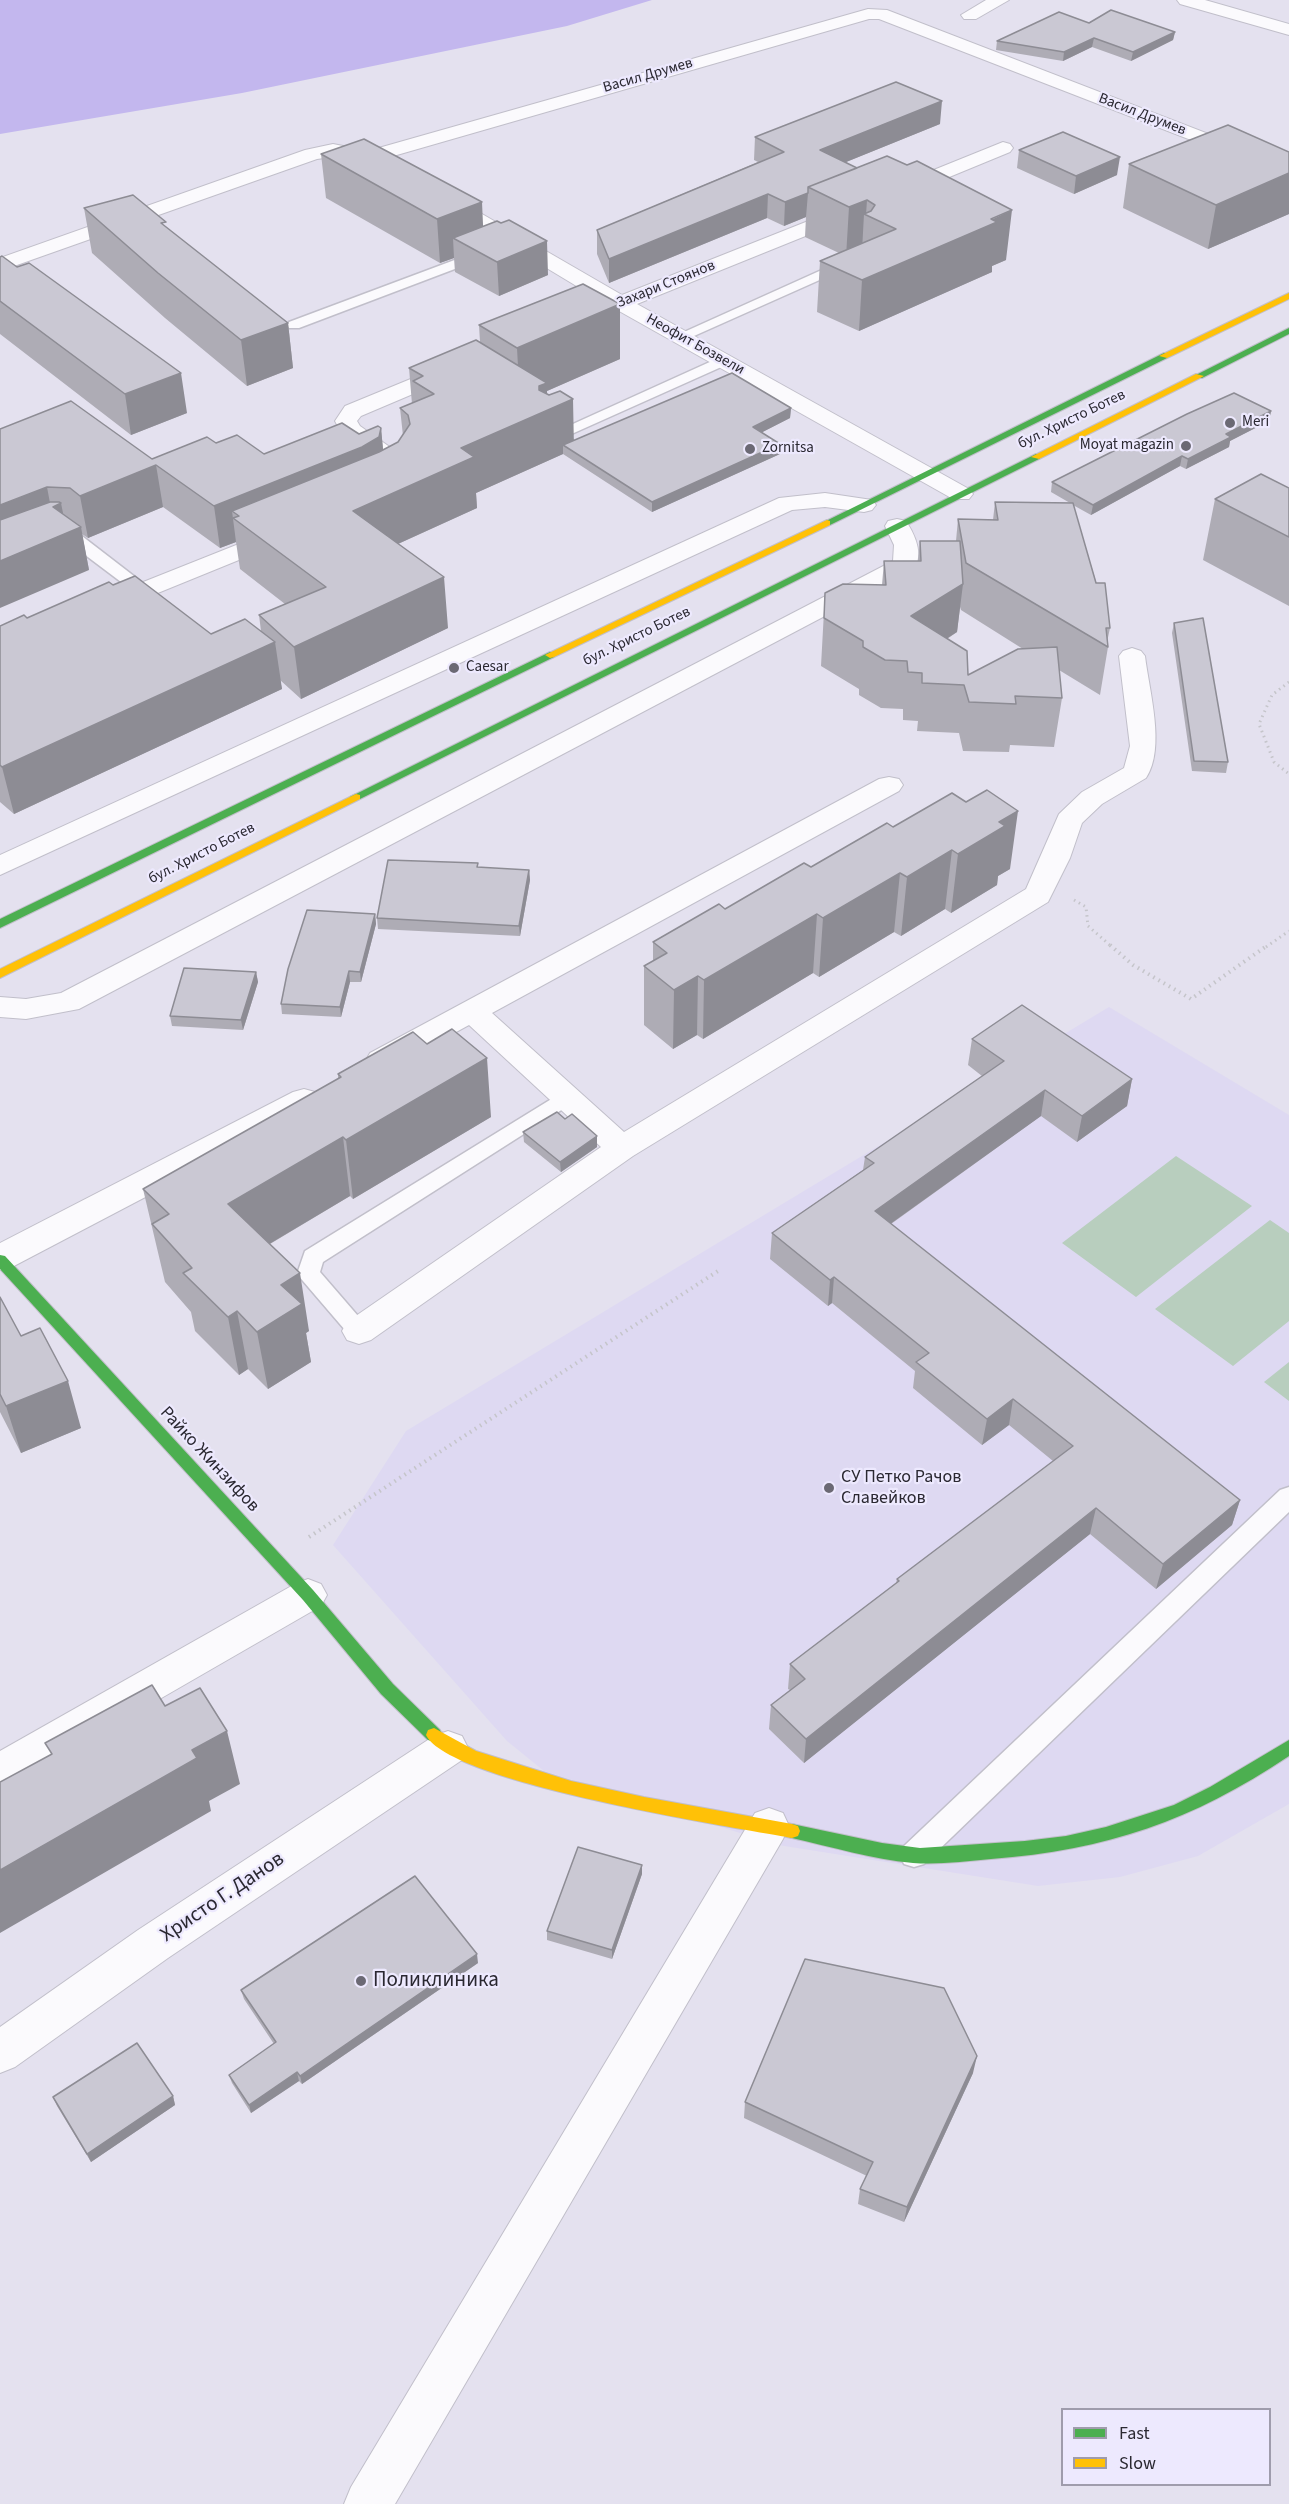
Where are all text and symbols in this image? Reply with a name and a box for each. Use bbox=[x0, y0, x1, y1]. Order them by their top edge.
street label: Васил Друмев bbox=[601, 55, 695, 97]
street label: Васил Друмев bbox=[1096, 90, 1188, 140]
street label: Захари Стоянов bbox=[614, 257, 718, 313]
street label: Неофит Бозвели bbox=[643, 311, 747, 379]
street label: бул. Христо Ботев bbox=[1015, 386, 1129, 454]
place label: Meri bbox=[1242, 414, 1269, 432]
marker: Meri bbox=[1223, 416, 1237, 430]
place label: Moyat magazin bbox=[1080, 437, 1174, 455]
marker: Moyat magazin bbox=[1179, 439, 1193, 453]
place label: Zornitsa bbox=[762, 440, 814, 458]
marker: Zornitsa bbox=[743, 442, 757, 456]
street label: бул. Христо Ботев bbox=[580, 603, 694, 671]
place label: Caesar bbox=[466, 659, 509, 677]
marker: Caesar bbox=[447, 661, 461, 675]
street label: бул. Христо Ботев bbox=[146, 819, 258, 889]
street label: Райко Жинзифов bbox=[155, 1403, 263, 1517]
place label: СУ Петко Рачов Славейков bbox=[841, 1467, 961, 1510]
marker: СУ Петко Рачов Славейков bbox=[822, 1481, 836, 1495]
street label: Христо Г. Данов bbox=[156, 1847, 290, 1949]
place label: Поликлиника bbox=[373, 1968, 499, 1994]
marker: Поликлиника bbox=[354, 1974, 368, 1988]
legend bbox=[1061, 2408, 1271, 2486]
text: Fast bbox=[1119, 2421, 1150, 2446]
text: Slow bbox=[1119, 2451, 1156, 2476]

